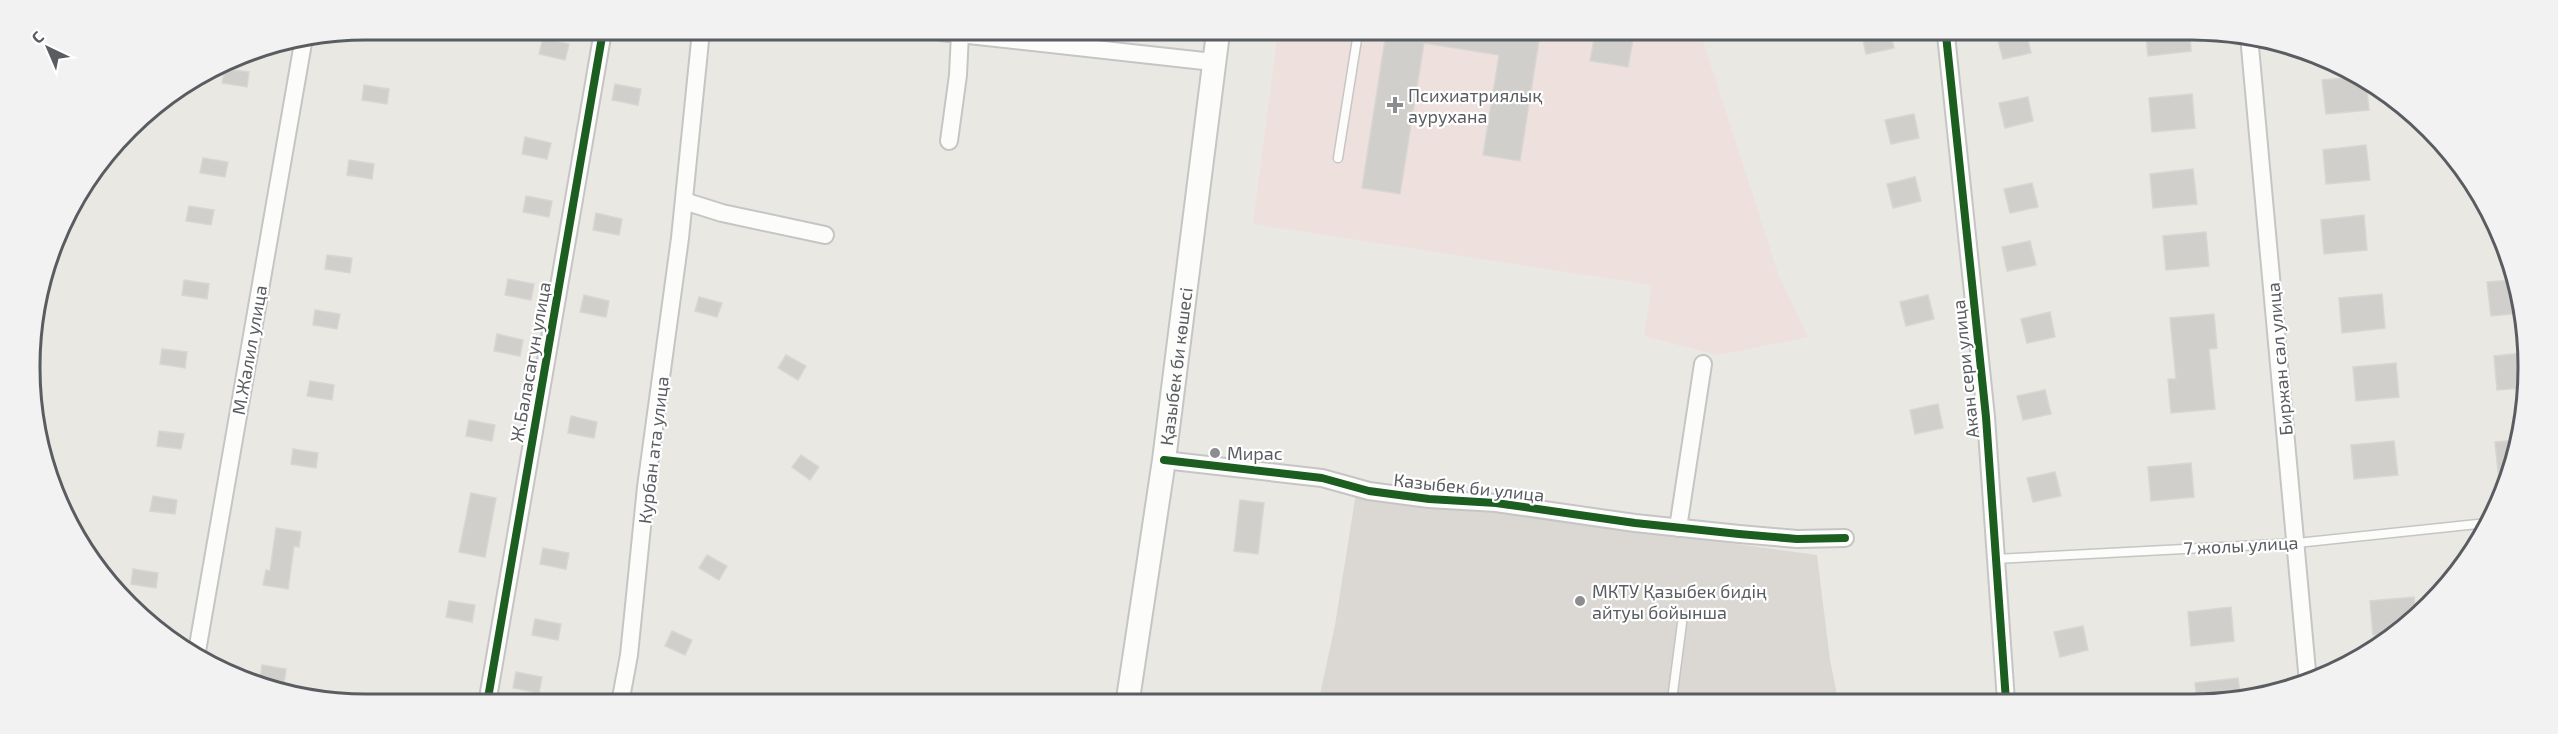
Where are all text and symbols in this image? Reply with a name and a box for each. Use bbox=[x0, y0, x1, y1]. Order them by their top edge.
north arrow bbox=[18, 18, 78, 78]
text: С bbox=[27, 27, 47, 47]
place label: Психиатриялық аурухана bbox=[1408, 84, 1542, 127]
marker: Психиатриялық аурухана bbox=[1386, 96, 1404, 114]
street label: Ж.Баласагун улица bbox=[505, 280, 555, 444]
street label: Биржан сал улица bbox=[2261, 281, 2297, 437]
street label: М.Жалил улица bbox=[227, 283, 271, 417]
street label: Қазыбек би көшесі bbox=[1155, 286, 1197, 447]
street label: Акан сери улица bbox=[1947, 299, 1983, 439]
street label: Курбан ата улица bbox=[633, 375, 673, 525]
place label: Мирас bbox=[1227, 442, 1283, 464]
marker: Мирас bbox=[1208, 446, 1222, 460]
street label: Казыбек би улица bbox=[1392, 468, 1546, 506]
street label: 7 жолы улица bbox=[2183, 531, 2299, 559]
place label: МКТУ Қазыбек бидің айтуы бойынша bbox=[1592, 580, 1767, 623]
marker: МКТУ Қазыбек бидің айтуы бойынша bbox=[1573, 594, 1587, 608]

